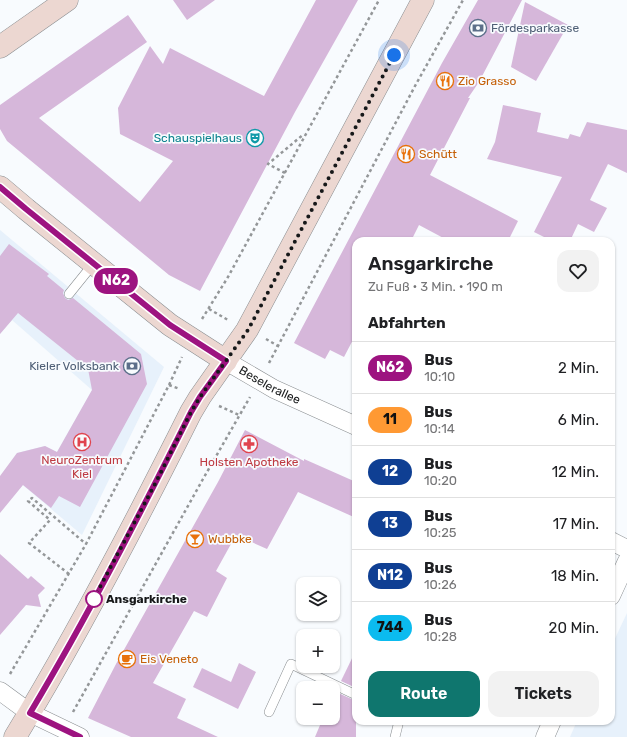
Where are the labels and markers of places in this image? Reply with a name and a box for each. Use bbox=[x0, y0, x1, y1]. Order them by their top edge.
bank icon: Fördesparkasse bbox=[468, 18, 488, 38]
place label: Fördesparkasse bbox=[491, 21, 579, 35]
restaurant icon: Zio Grasso bbox=[435, 71, 455, 91]
place label: Zio Grasso bbox=[458, 74, 516, 88]
theatre icon: Schauspielhaus bbox=[245, 128, 265, 148]
place label: Schauspielhaus bbox=[154, 131, 242, 145]
restaurant icon: Schütt bbox=[396, 144, 416, 164]
place label: Schütt bbox=[419, 147, 457, 161]
bank icon: Kieler Volksbank bbox=[122, 356, 142, 376]
place label: Kieler Volksbank bbox=[29, 359, 120, 373]
hospital icon: NeuroZentrum Kiel bbox=[72, 432, 92, 452]
pharmacy icon: Holsten Apotheke bbox=[239, 434, 259, 454]
place label: NeuroZentrum Kiel bbox=[41, 453, 123, 481]
place label: Holsten Apotheke bbox=[199, 455, 299, 469]
bar icon: Wubbke bbox=[185, 529, 205, 549]
place label: Wubbke bbox=[208, 532, 252, 546]
marker: Ansgarkirche bbox=[85, 590, 103, 608]
place label: Ansgarkirche bbox=[106, 592, 187, 606]
cafe icon: Eis Veneto bbox=[117, 649, 137, 669]
place label: Eis Veneto bbox=[140, 652, 199, 666]

